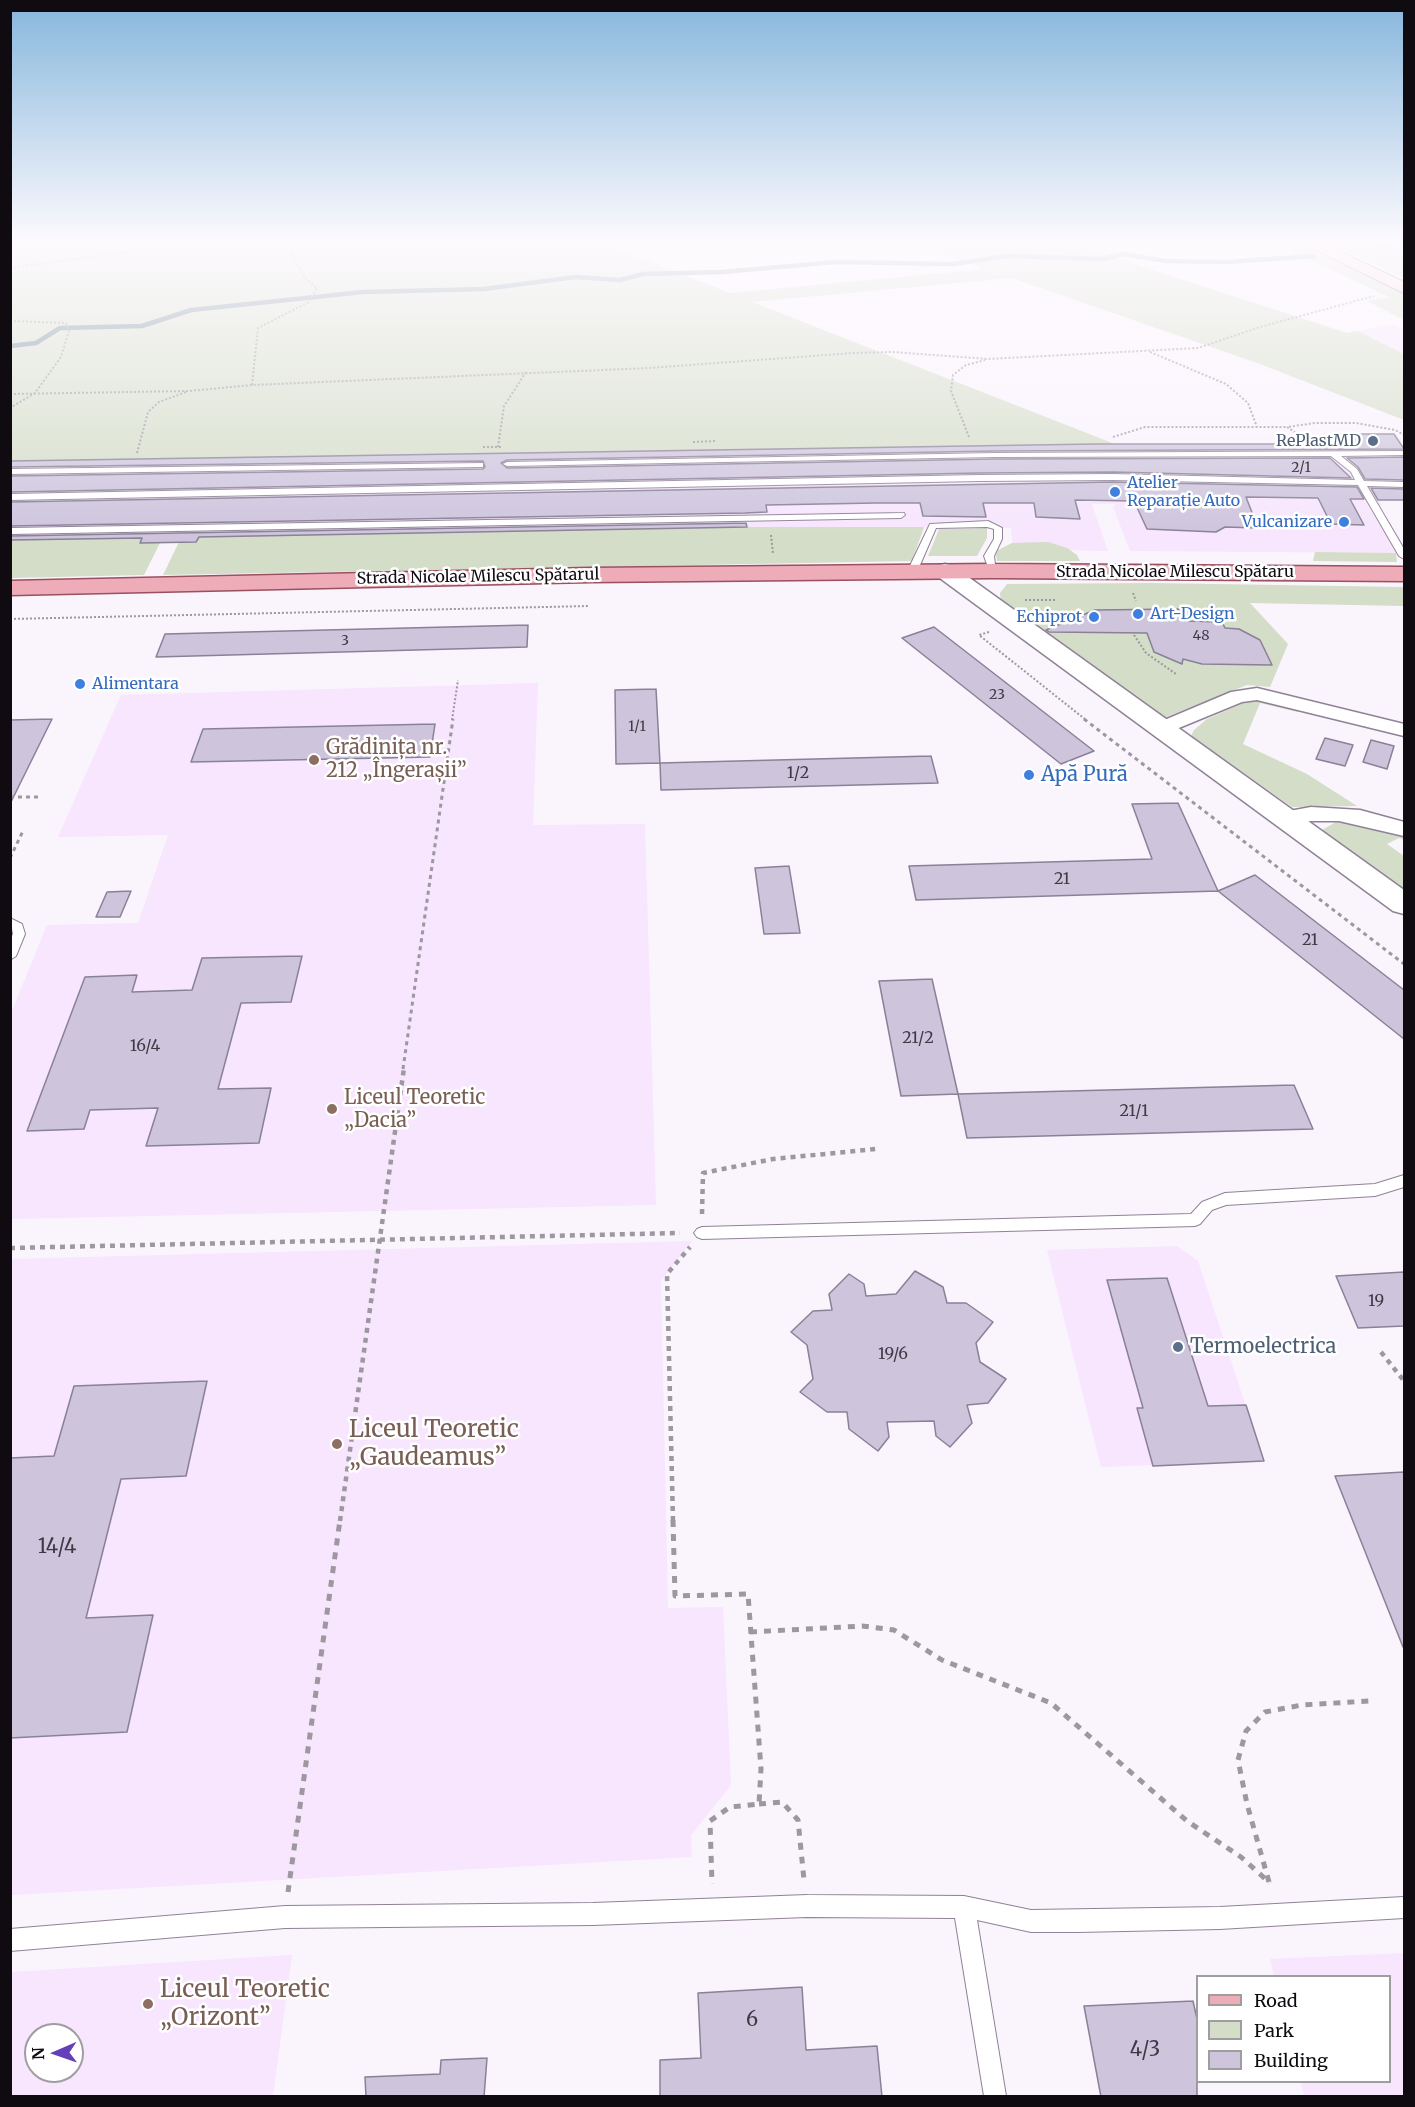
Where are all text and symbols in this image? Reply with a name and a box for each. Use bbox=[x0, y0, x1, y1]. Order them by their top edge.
place label: RePlastMD bbox=[1276, 431, 1361, 451]
marker: RePlastMD bbox=[1366, 434, 1380, 448]
house number: 2/1 bbox=[1291, 460, 1311, 476]
place label: Atelier Reparație Auto bbox=[1127, 473, 1240, 511]
marker: Atelier Reparație Auto bbox=[1108, 485, 1122, 499]
place label: Vulcanizare bbox=[1242, 512, 1332, 532]
marker: Vulcanizare bbox=[1337, 515, 1351, 529]
street label: Strada Nicolae Milescu Spătaru bbox=[1056, 562, 1294, 582]
street label: Strada Nicolae Milescu Spătarul bbox=[356, 565, 600, 589]
place label: Art-Design bbox=[1150, 604, 1235, 624]
place label: Echiprot bbox=[1016, 607, 1082, 627]
marker: Art-Design bbox=[1131, 607, 1145, 621]
marker: Echiprot bbox=[1087, 610, 1101, 624]
house number: 48 bbox=[1193, 628, 1209, 644]
house number: 3 bbox=[341, 633, 349, 649]
place label: Alimentara bbox=[92, 674, 179, 694]
marker: Alimentara bbox=[73, 677, 87, 691]
house number: 23 bbox=[989, 687, 1005, 703]
house number: 1/1 bbox=[628, 719, 646, 735]
place label: Grădinița nr. 212 „Îngerașii” bbox=[326, 736, 467, 783]
marker: Grădinița nr. 212 „Îngerașii” bbox=[307, 753, 321, 767]
house number: 1/2 bbox=[787, 763, 809, 783]
place label: Apă Pură bbox=[1041, 763, 1128, 787]
marker: Apă Pură bbox=[1022, 768, 1036, 782]
house number: 21 bbox=[1054, 869, 1070, 889]
house number: 21 bbox=[1302, 930, 1318, 950]
house number: 21/2 bbox=[902, 1028, 934, 1048]
house number: 16/4 bbox=[130, 1036, 160, 1056]
place label: Liceul Teoretic „Dacia” bbox=[344, 1086, 485, 1133]
house number: 21/1 bbox=[1120, 1101, 1148, 1121]
marker: Liceul Teoretic „Dacia” bbox=[325, 1102, 339, 1116]
house number: 19 bbox=[1368, 1291, 1384, 1311]
place label: Termoelectrica bbox=[1190, 1335, 1336, 1359]
marker: Termoelectrica bbox=[1171, 1340, 1185, 1354]
house number: 19/6 bbox=[878, 1344, 908, 1364]
place label: Liceul Teoretic „Gaudeamus” bbox=[349, 1416, 519, 1472]
marker: Liceul Teoretic „Gaudeamus” bbox=[330, 1437, 344, 1451]
house number: 14/4 bbox=[38, 1535, 76, 1559]
legend bbox=[1196, 1975, 1391, 2083]
place label: Liceul Teoretic „Orizont” bbox=[160, 1976, 330, 2032]
text: Road bbox=[1254, 1989, 1298, 2012]
marker: Liceul Teoretic „Orizont” bbox=[141, 1997, 155, 2011]
house number: 6 bbox=[746, 2008, 758, 2032]
text: Park bbox=[1254, 2019, 1294, 2042]
north arrow bbox=[24, 2023, 84, 2083]
house number: 4/3 bbox=[1130, 2038, 1160, 2062]
text: N bbox=[28, 2047, 48, 2060]
text: Building bbox=[1254, 2049, 1328, 2072]

